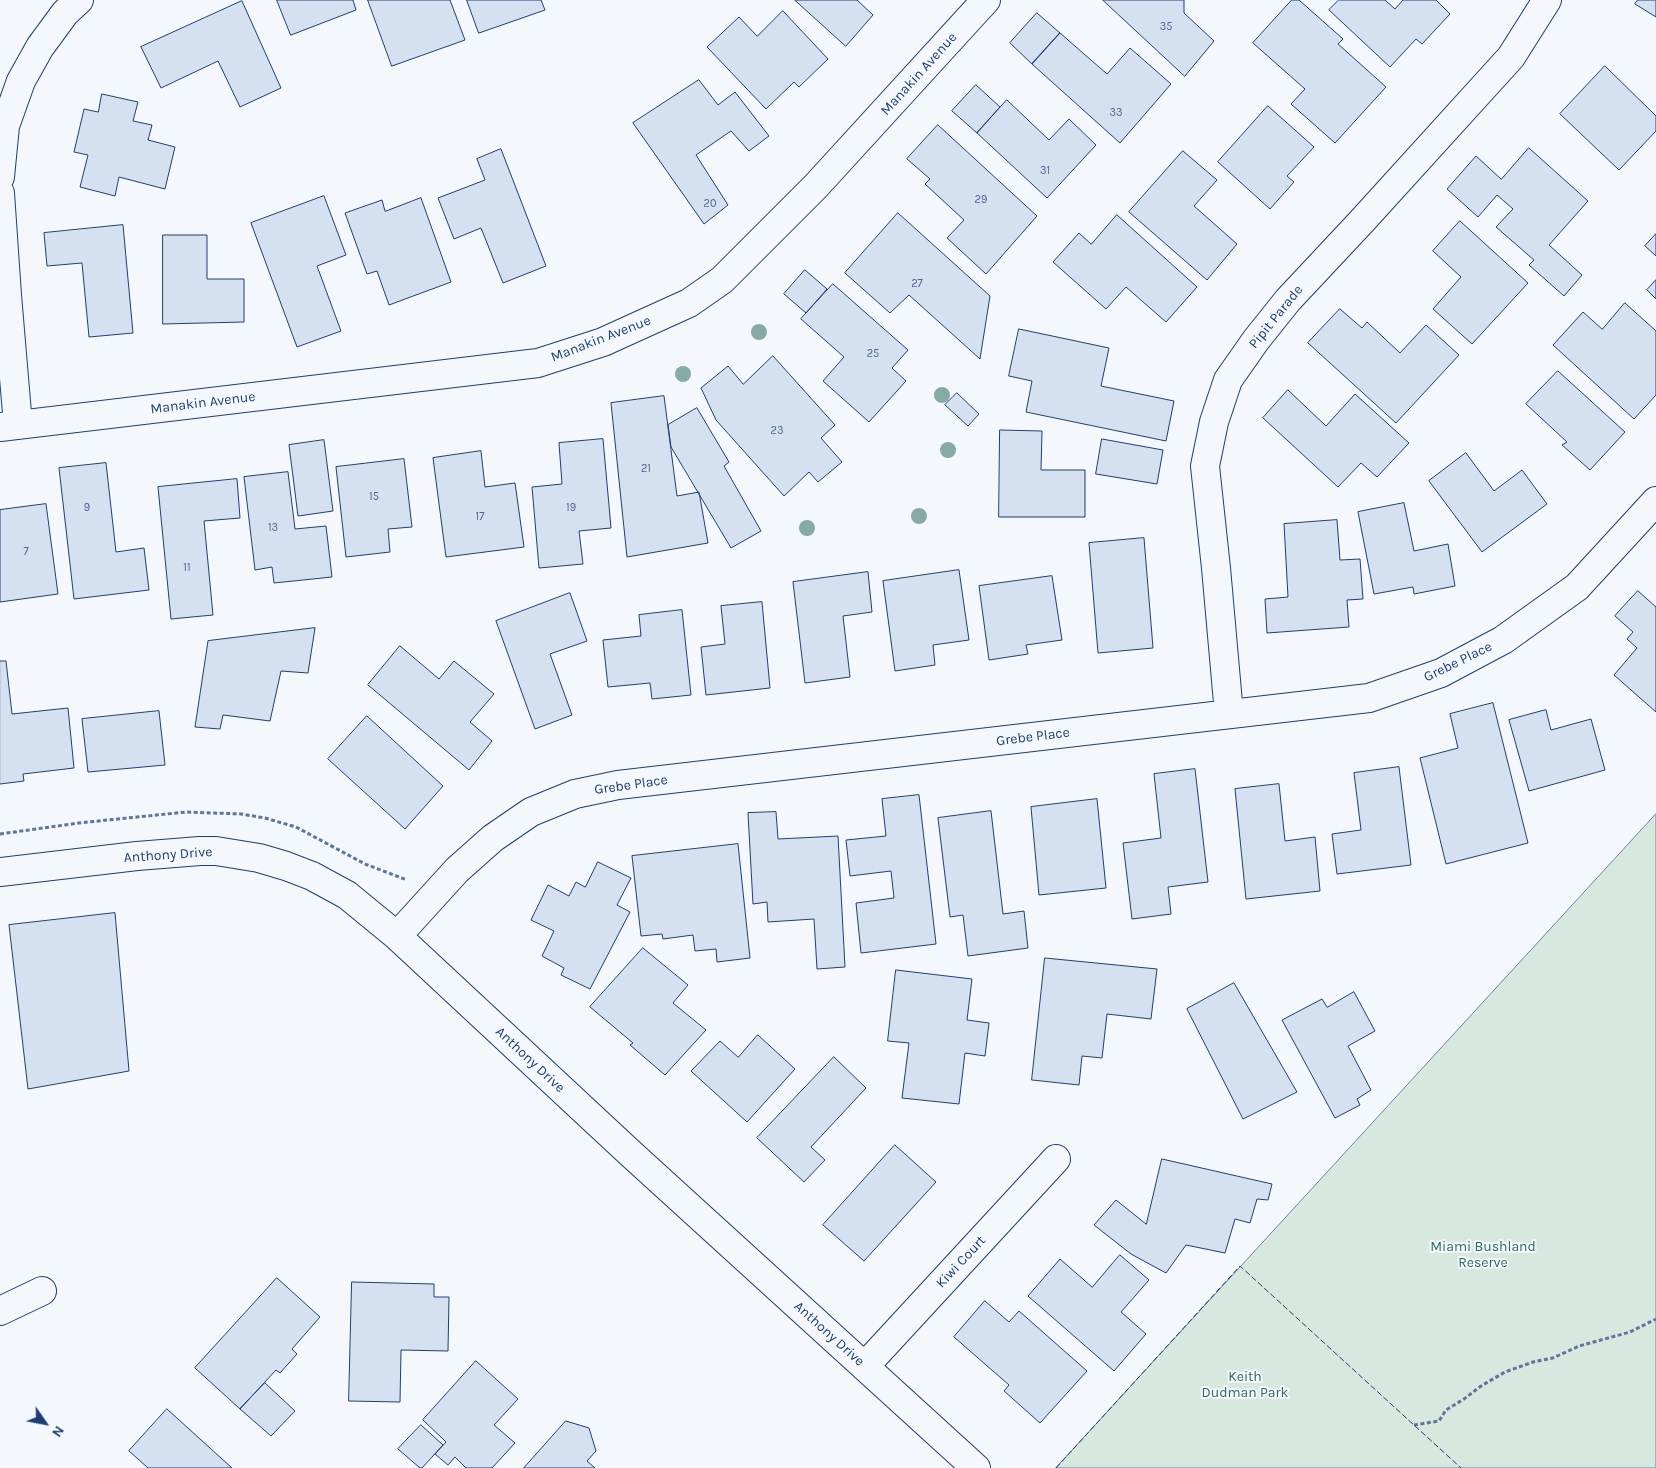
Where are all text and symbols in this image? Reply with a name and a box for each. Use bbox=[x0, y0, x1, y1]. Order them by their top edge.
house number: 35 bbox=[1160, 20, 1172, 34]
street label: Manakin Avenue bbox=[877, 29, 961, 119]
house number: 33 bbox=[1110, 106, 1122, 120]
house number: 31 bbox=[1040, 164, 1050, 178]
house number: 29 bbox=[975, 193, 987, 207]
house number: 20 bbox=[704, 197, 716, 211]
house number: 27 bbox=[911, 277, 923, 291]
street label: Pipit Parade bbox=[1245, 282, 1307, 352]
street label: Manakin Avenue bbox=[549, 312, 653, 366]
house number: 25 bbox=[867, 347, 879, 361]
street label: Manakin Avenue bbox=[150, 388, 256, 418]
house number: 23 bbox=[771, 424, 783, 438]
house number: 21 bbox=[641, 462, 651, 476]
house number: 15 bbox=[369, 490, 379, 504]
house number: 9 bbox=[84, 501, 90, 515]
house number: 19 bbox=[566, 501, 576, 515]
house number: 17 bbox=[476, 510, 484, 524]
house number: 13 bbox=[268, 521, 278, 535]
house number: 7 bbox=[23, 545, 29, 559]
house number: 11 bbox=[183, 561, 191, 575]
street label: Grebe Place bbox=[1421, 638, 1495, 686]
street label: Grebe Place bbox=[995, 724, 1071, 750]
street label: Grebe Place bbox=[593, 772, 669, 798]
street label: Anthony Drive bbox=[123, 844, 213, 866]
street label: Anthony Drive bbox=[492, 1024, 568, 1096]
street label: Kiwi Court bbox=[933, 1232, 989, 1292]
park label: Miami Bushland Reserve bbox=[1430, 1239, 1536, 1272]
street label: Anthony Drive bbox=[790, 1298, 868, 1370]
park label: Keith Dudman Park bbox=[1202, 1369, 1288, 1401]
north arrow bbox=[20, 1398, 70, 1448]
text: N bbox=[48, 1423, 68, 1440]

